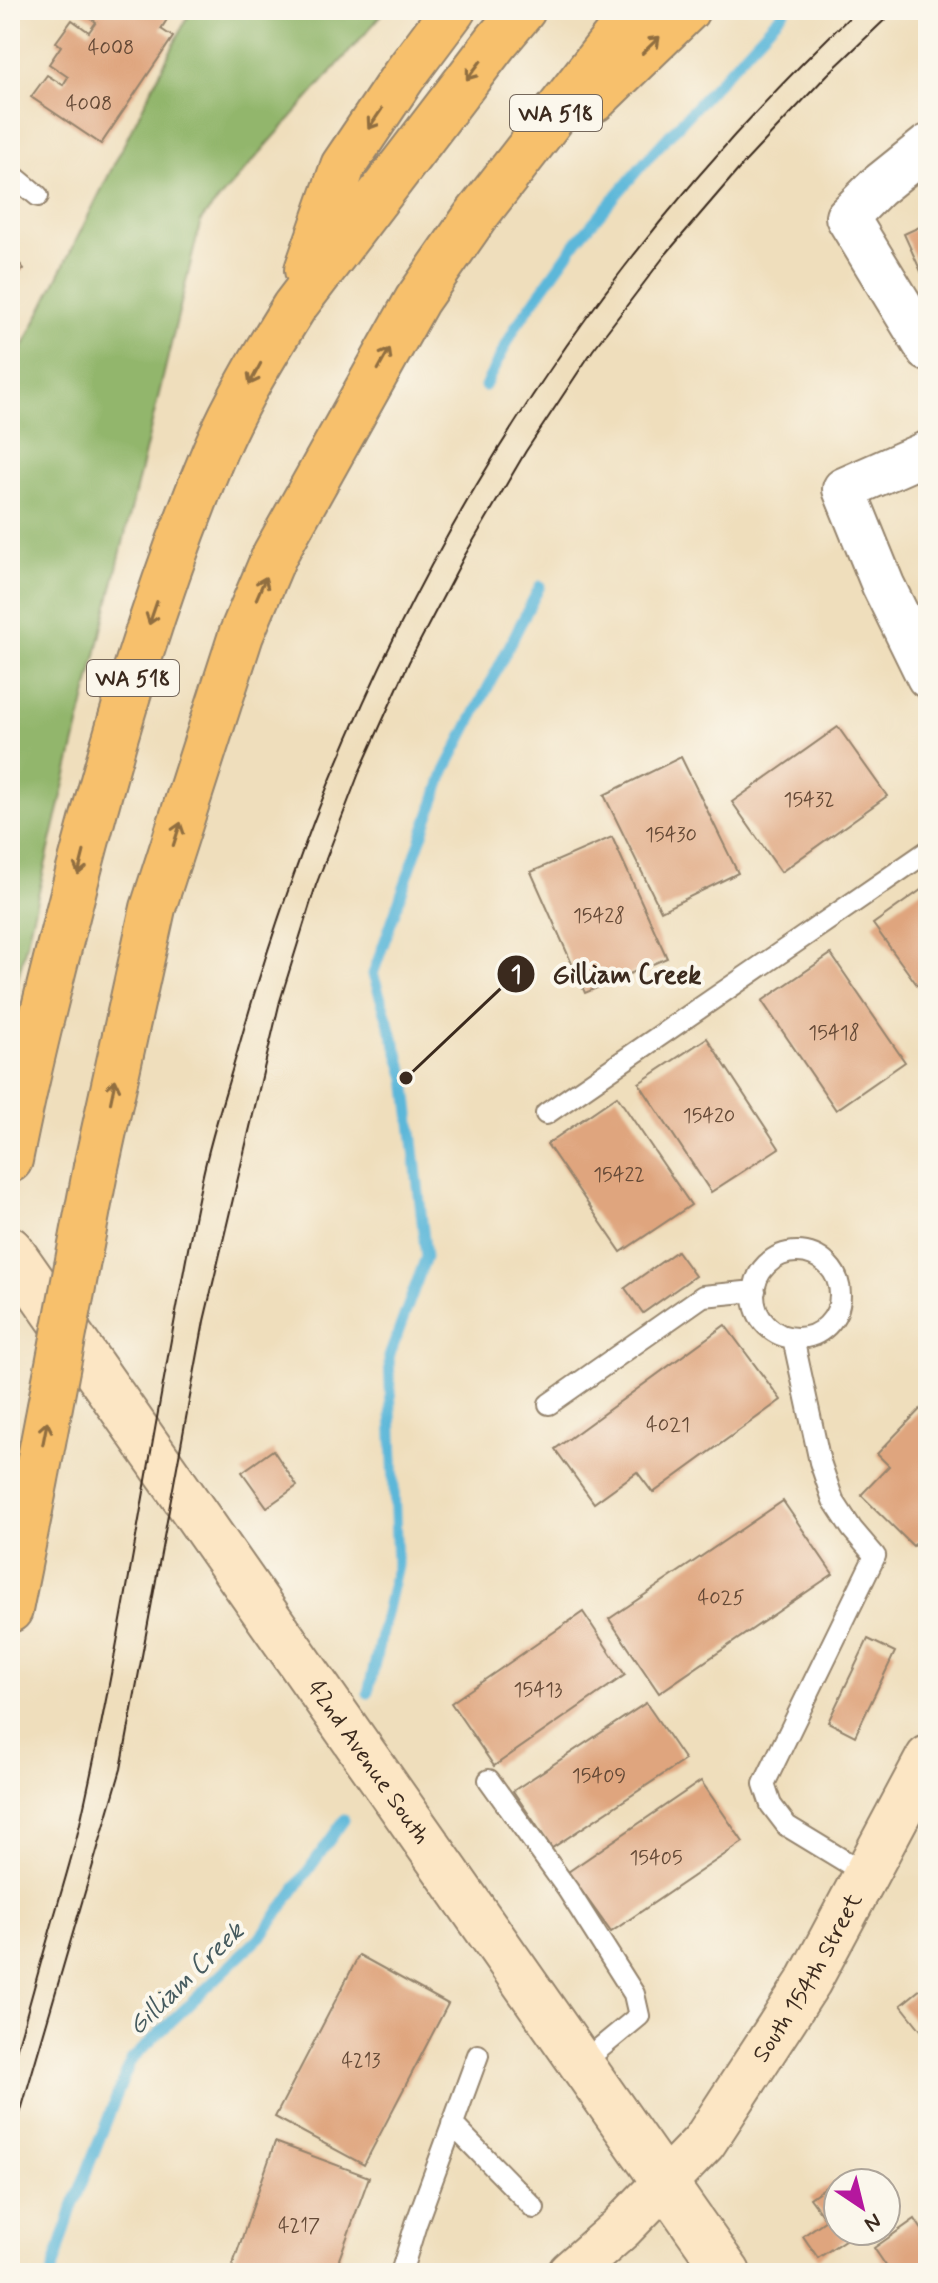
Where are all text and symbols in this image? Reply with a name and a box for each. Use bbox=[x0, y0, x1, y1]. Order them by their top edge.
house number: 4008 bbox=[88, 35, 134, 62]
one-way arrow bbox=[641, 36, 660, 55]
one-way arrow bbox=[465, 59, 482, 80]
house number: 4008 bbox=[66, 91, 112, 118]
road number: WA 518 bbox=[510, 95, 602, 131]
one-way arrow bbox=[367, 107, 383, 129]
one-way arrow bbox=[376, 348, 392, 371]
one-way arrow bbox=[246, 362, 262, 386]
one-way arrow bbox=[255, 576, 270, 601]
one-way arrow bbox=[145, 600, 160, 625]
road number: WA 518 bbox=[87, 660, 179, 696]
house number: 15432 bbox=[784, 787, 834, 814]
one-way arrow bbox=[171, 821, 186, 846]
house number: 15430 bbox=[645, 822, 697, 849]
one-way arrow bbox=[73, 849, 88, 875]
house number: 15428 bbox=[573, 903, 625, 930]
callout: Gilliam Creek bbox=[496, 949, 718, 999]
text: Gilliam Creek bbox=[553, 959, 701, 993]
text: 1 bbox=[511, 960, 521, 991]
house number: 15418 bbox=[808, 1020, 860, 1047]
one-way arrow bbox=[106, 1078, 121, 1104]
house number: 15420 bbox=[683, 1103, 735, 1130]
house number: 15422 bbox=[593, 1162, 645, 1189]
house number: 4021 bbox=[646, 1412, 690, 1439]
one-way arrow bbox=[39, 1421, 54, 1446]
house number: 4025 bbox=[698, 1585, 745, 1612]
street label: 42nd Avenue South bbox=[300, 1674, 437, 1851]
house number: 15413 bbox=[514, 1677, 562, 1704]
house number: 15409 bbox=[572, 1763, 626, 1790]
house number: 15405 bbox=[629, 1845, 683, 1872]
street label: South 154th Street bbox=[746, 1888, 870, 2069]
water label: Gilliam Creek bbox=[121, 1914, 253, 2043]
house number: 4213 bbox=[341, 2048, 381, 2075]
north arrow bbox=[822, 2167, 902, 2247]
text: N bbox=[858, 2206, 886, 2237]
house number: 4217 bbox=[278, 2213, 320, 2240]

